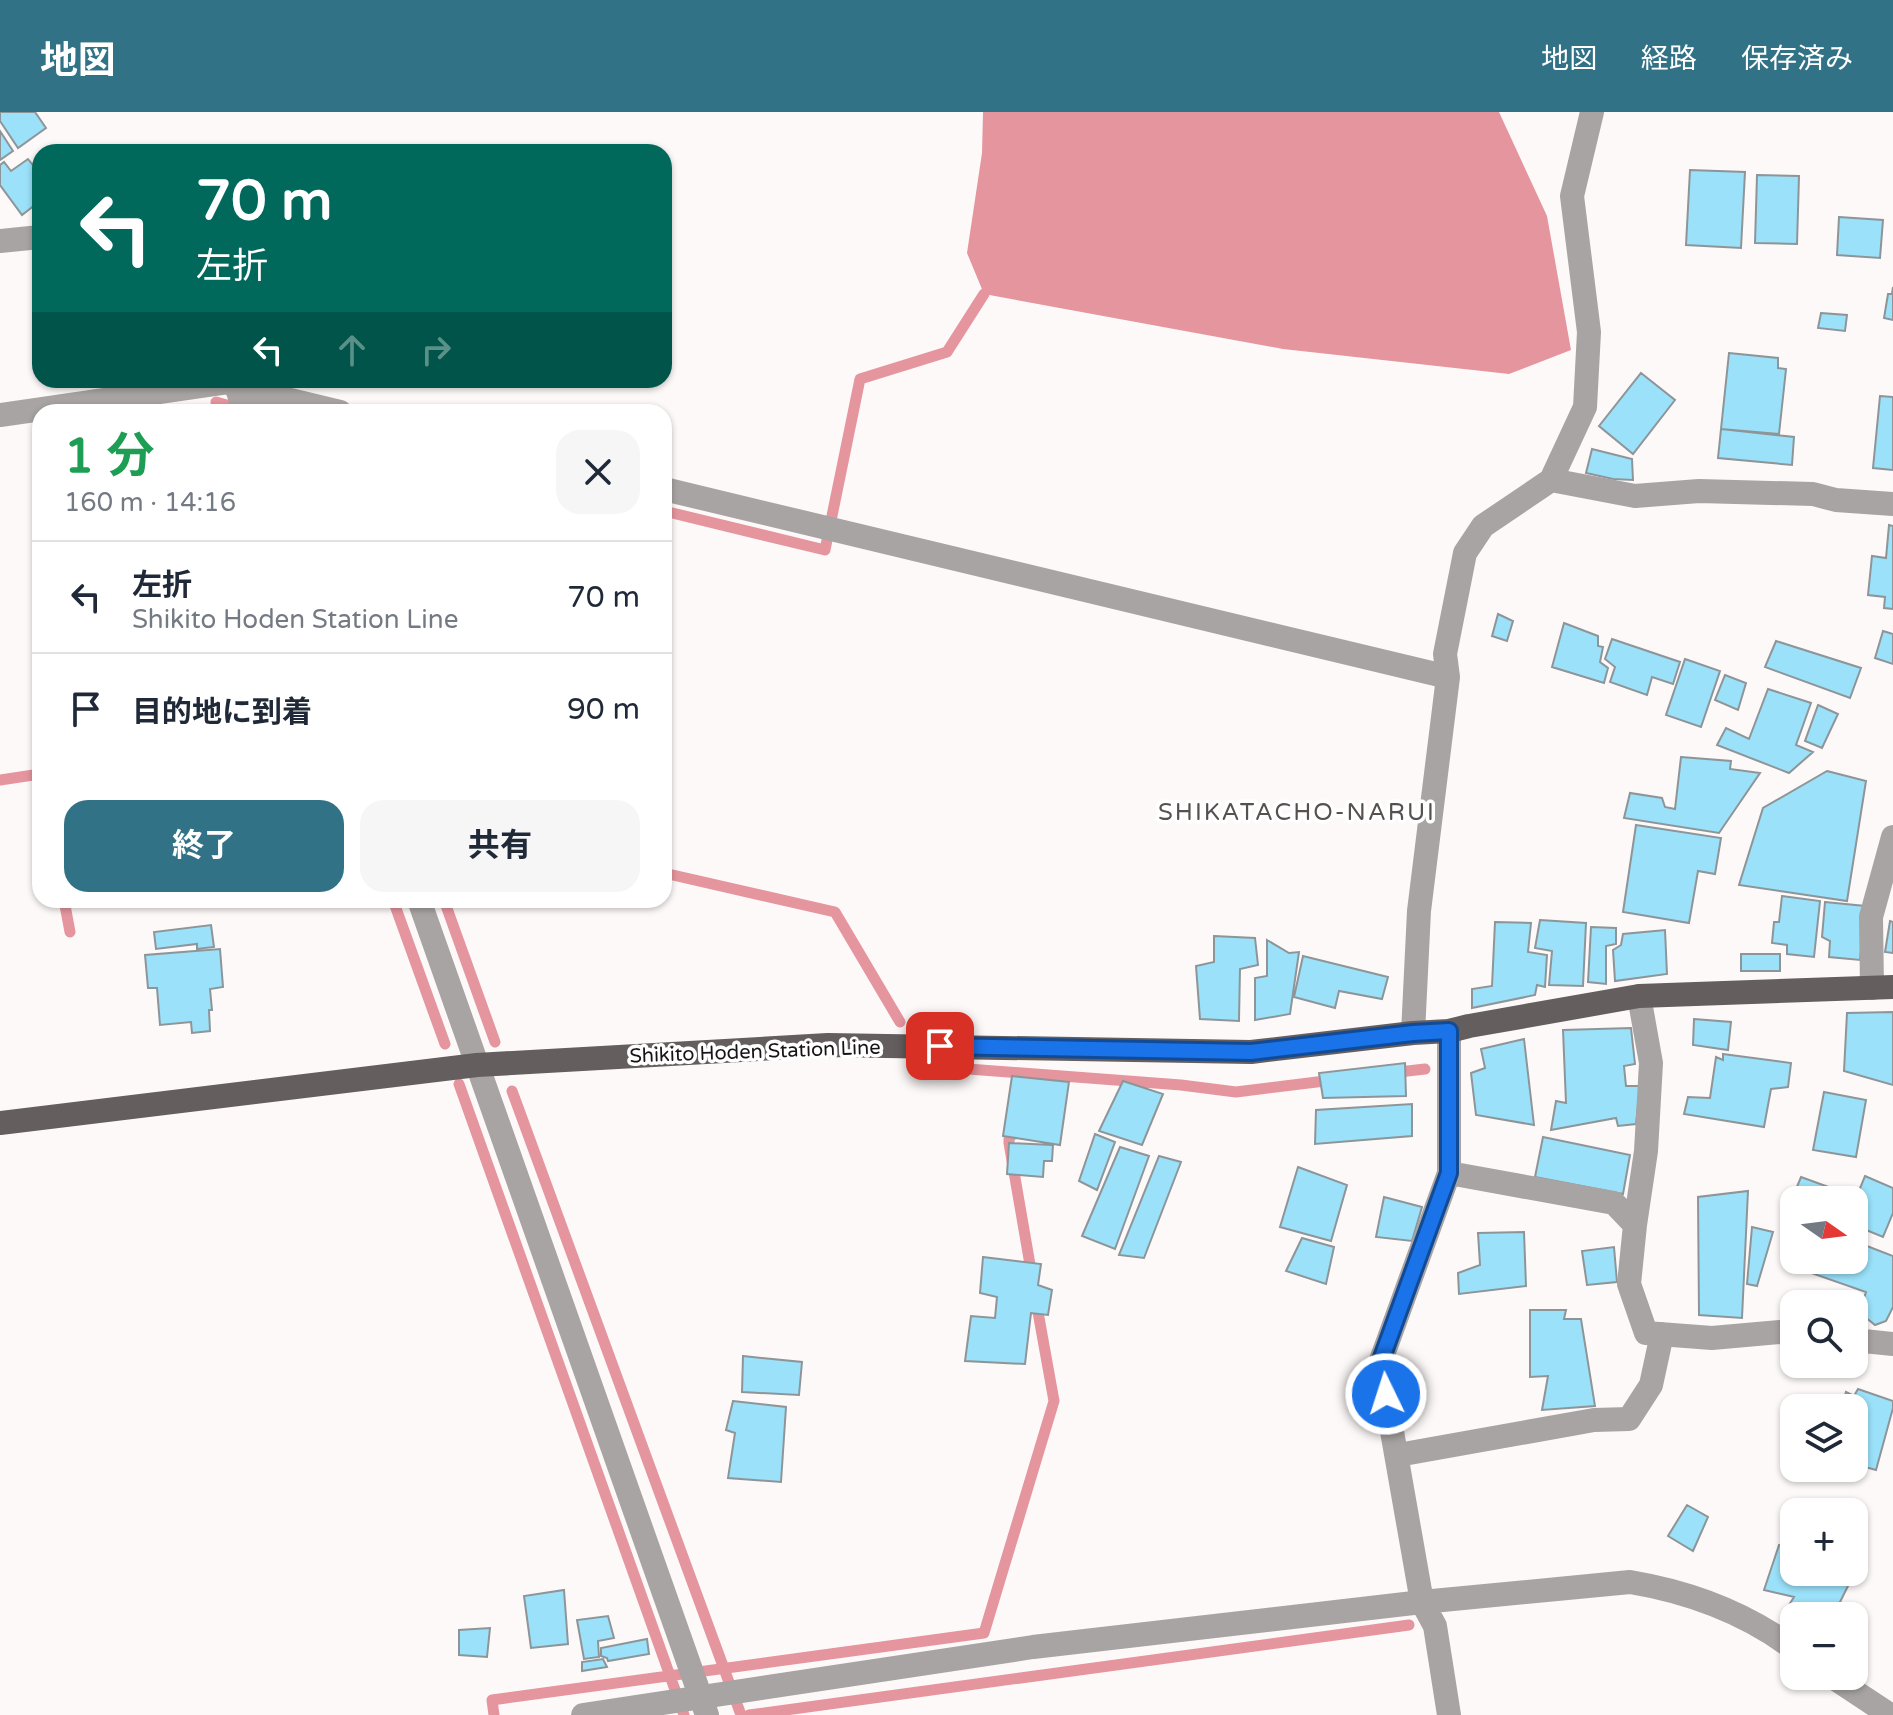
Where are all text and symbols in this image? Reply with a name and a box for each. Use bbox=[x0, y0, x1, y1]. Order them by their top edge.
text: 地図 bbox=[40, 38, 116, 84]
text: 地図 bbox=[1541, 42, 1597, 76]
text: 経路 bbox=[1641, 42, 1697, 76]
text: 保存済み bbox=[1741, 42, 1853, 76]
text: 70 m bbox=[196, 168, 332, 235]
icon: left bbox=[64, 176, 168, 280]
text: 左折 bbox=[196, 245, 268, 288]
icon: left bbox=[246, 328, 290, 372]
icon: ahead bbox=[330, 328, 374, 372]
icon: right bbox=[414, 328, 458, 372]
text: 1 分 bbox=[64, 428, 155, 486]
button: close bbox=[556, 430, 640, 514]
text: 160 m · 14:16 bbox=[64, 487, 236, 518]
text: 左折 bbox=[132, 567, 192, 604]
icon: left bbox=[64, 575, 108, 619]
text: 70 m bbox=[567, 579, 640, 616]
text: Shikito Hoden Station Line bbox=[132, 604, 458, 635]
icon: arrive bbox=[64, 687, 108, 731]
text: 90 m bbox=[567, 691, 640, 728]
text: 目的地に到着 bbox=[132, 694, 312, 731]
district label: SHIKATACHO-NARUI bbox=[1158, 798, 1436, 827]
button: 終了 bbox=[64, 800, 344, 892]
button: 共有 bbox=[360, 800, 640, 892]
pin bbox=[906, 1012, 974, 1080]
icon: arrive bbox=[918, 1024, 962, 1068]
street label: Shikito Hoden Station Line bbox=[629, 1036, 881, 1068]
north arrow bbox=[1780, 1186, 1868, 1274]
map controls bbox=[1780, 1186, 1868, 1690]
button: search bbox=[1780, 1290, 1868, 1378]
position arrow bbox=[1344, 1352, 1428, 1436]
button: layers bbox=[1780, 1394, 1868, 1482]
button: + bbox=[1780, 1498, 1868, 1586]
button: − bbox=[1780, 1602, 1868, 1690]

